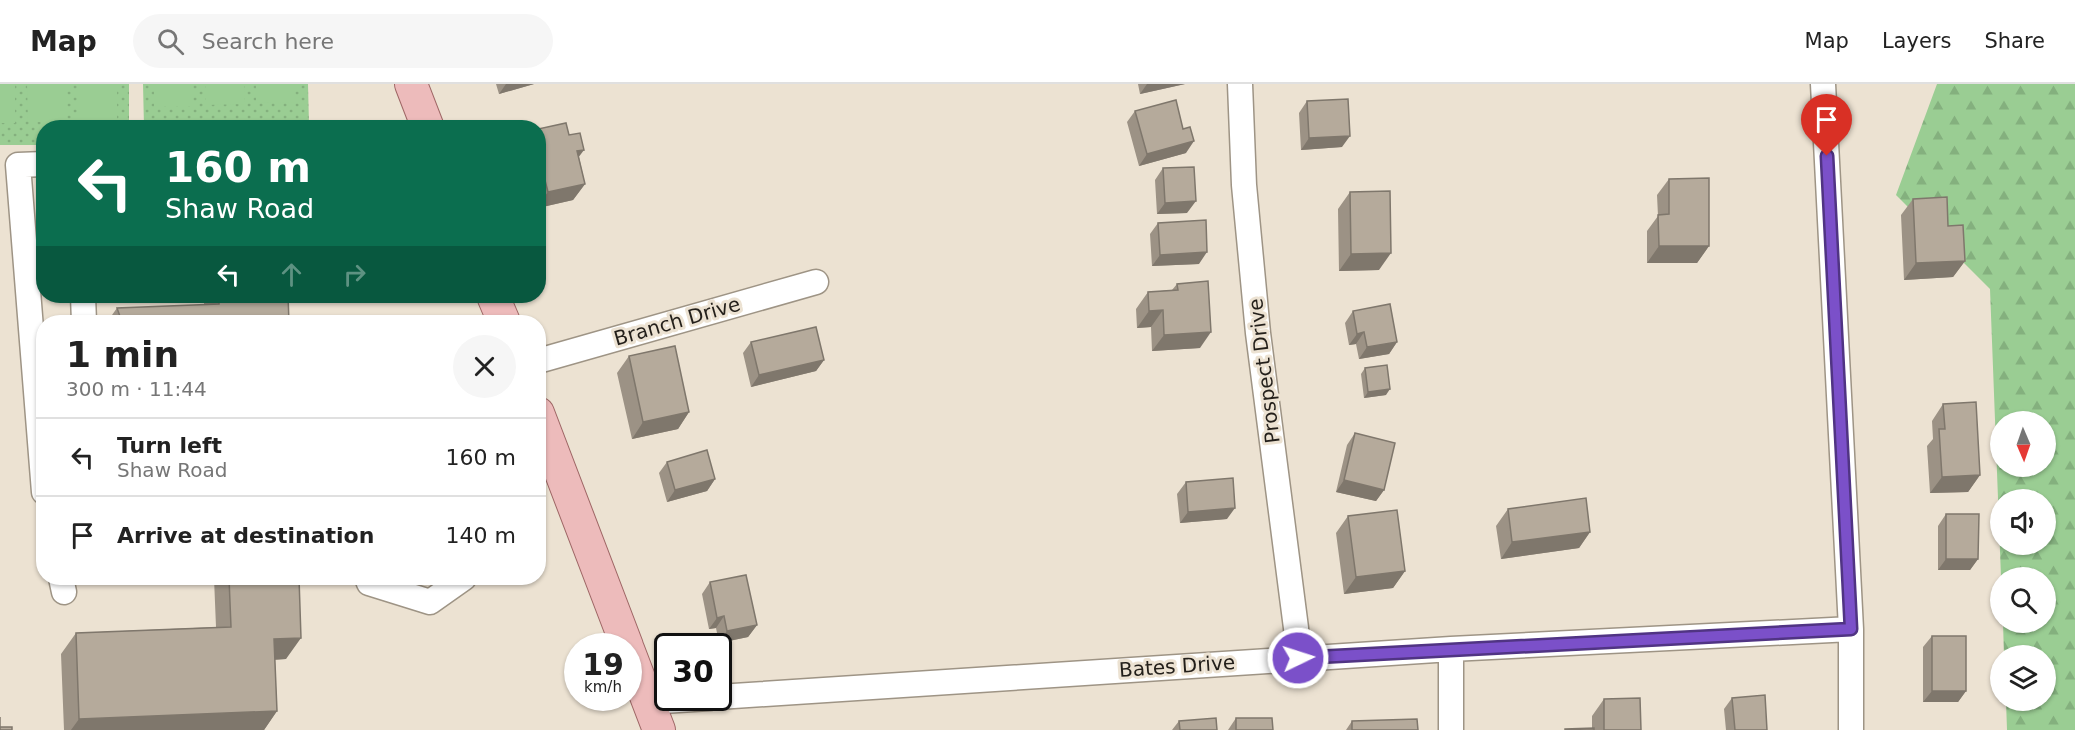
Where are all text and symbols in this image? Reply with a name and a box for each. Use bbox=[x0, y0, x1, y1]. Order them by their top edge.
search box bbox=[133, 14, 553, 68]
text: Map bbox=[30, 25, 97, 58]
icon: search bbox=[154, 25, 187, 58]
text: Search here bbox=[202, 29, 334, 54]
text: Map bbox=[1805, 29, 1849, 53]
text: Layers bbox=[1882, 29, 1951, 53]
text: Share bbox=[1984, 29, 2045, 53]
pin bbox=[1801, 94, 1852, 156]
icon: arrive bbox=[1810, 103, 1843, 136]
text: 160 m bbox=[165, 143, 311, 192]
icon: left bbox=[66, 144, 144, 222]
text: Shaw Road bbox=[165, 193, 314, 224]
icon: left bbox=[212, 258, 245, 291]
icon: ahead bbox=[275, 258, 308, 291]
icon: right bbox=[338, 258, 371, 291]
street label: Branch Drive bbox=[611, 292, 743, 350]
street label: Prospect Drive bbox=[1243, 297, 1285, 445]
text: 1 min bbox=[66, 334, 179, 375]
button: close bbox=[453, 335, 516, 398]
text: 300 m · 11:44 bbox=[66, 377, 207, 401]
north arrow bbox=[1990, 411, 2056, 477]
map controls bbox=[1990, 411, 2056, 711]
text: Turn left bbox=[117, 433, 222, 458]
icon: left bbox=[66, 441, 99, 474]
text: 160 m bbox=[446, 445, 516, 470]
text: Shaw Road bbox=[117, 458, 228, 482]
button: sound bbox=[1990, 489, 2056, 555]
icon: arrive bbox=[66, 519, 99, 552]
text: Arrive at destination bbox=[117, 523, 374, 548]
text: 140 m bbox=[446, 523, 516, 548]
button: search bbox=[1990, 567, 2056, 633]
position arrow bbox=[1266, 626, 1330, 690]
speed limit sign: 30 bbox=[654, 633, 732, 711]
button: layers bbox=[1990, 645, 2056, 711]
text: 19 bbox=[582, 647, 624, 682]
street label: Bates Drive bbox=[1118, 650, 1236, 682]
text: km/h bbox=[584, 678, 622, 696]

